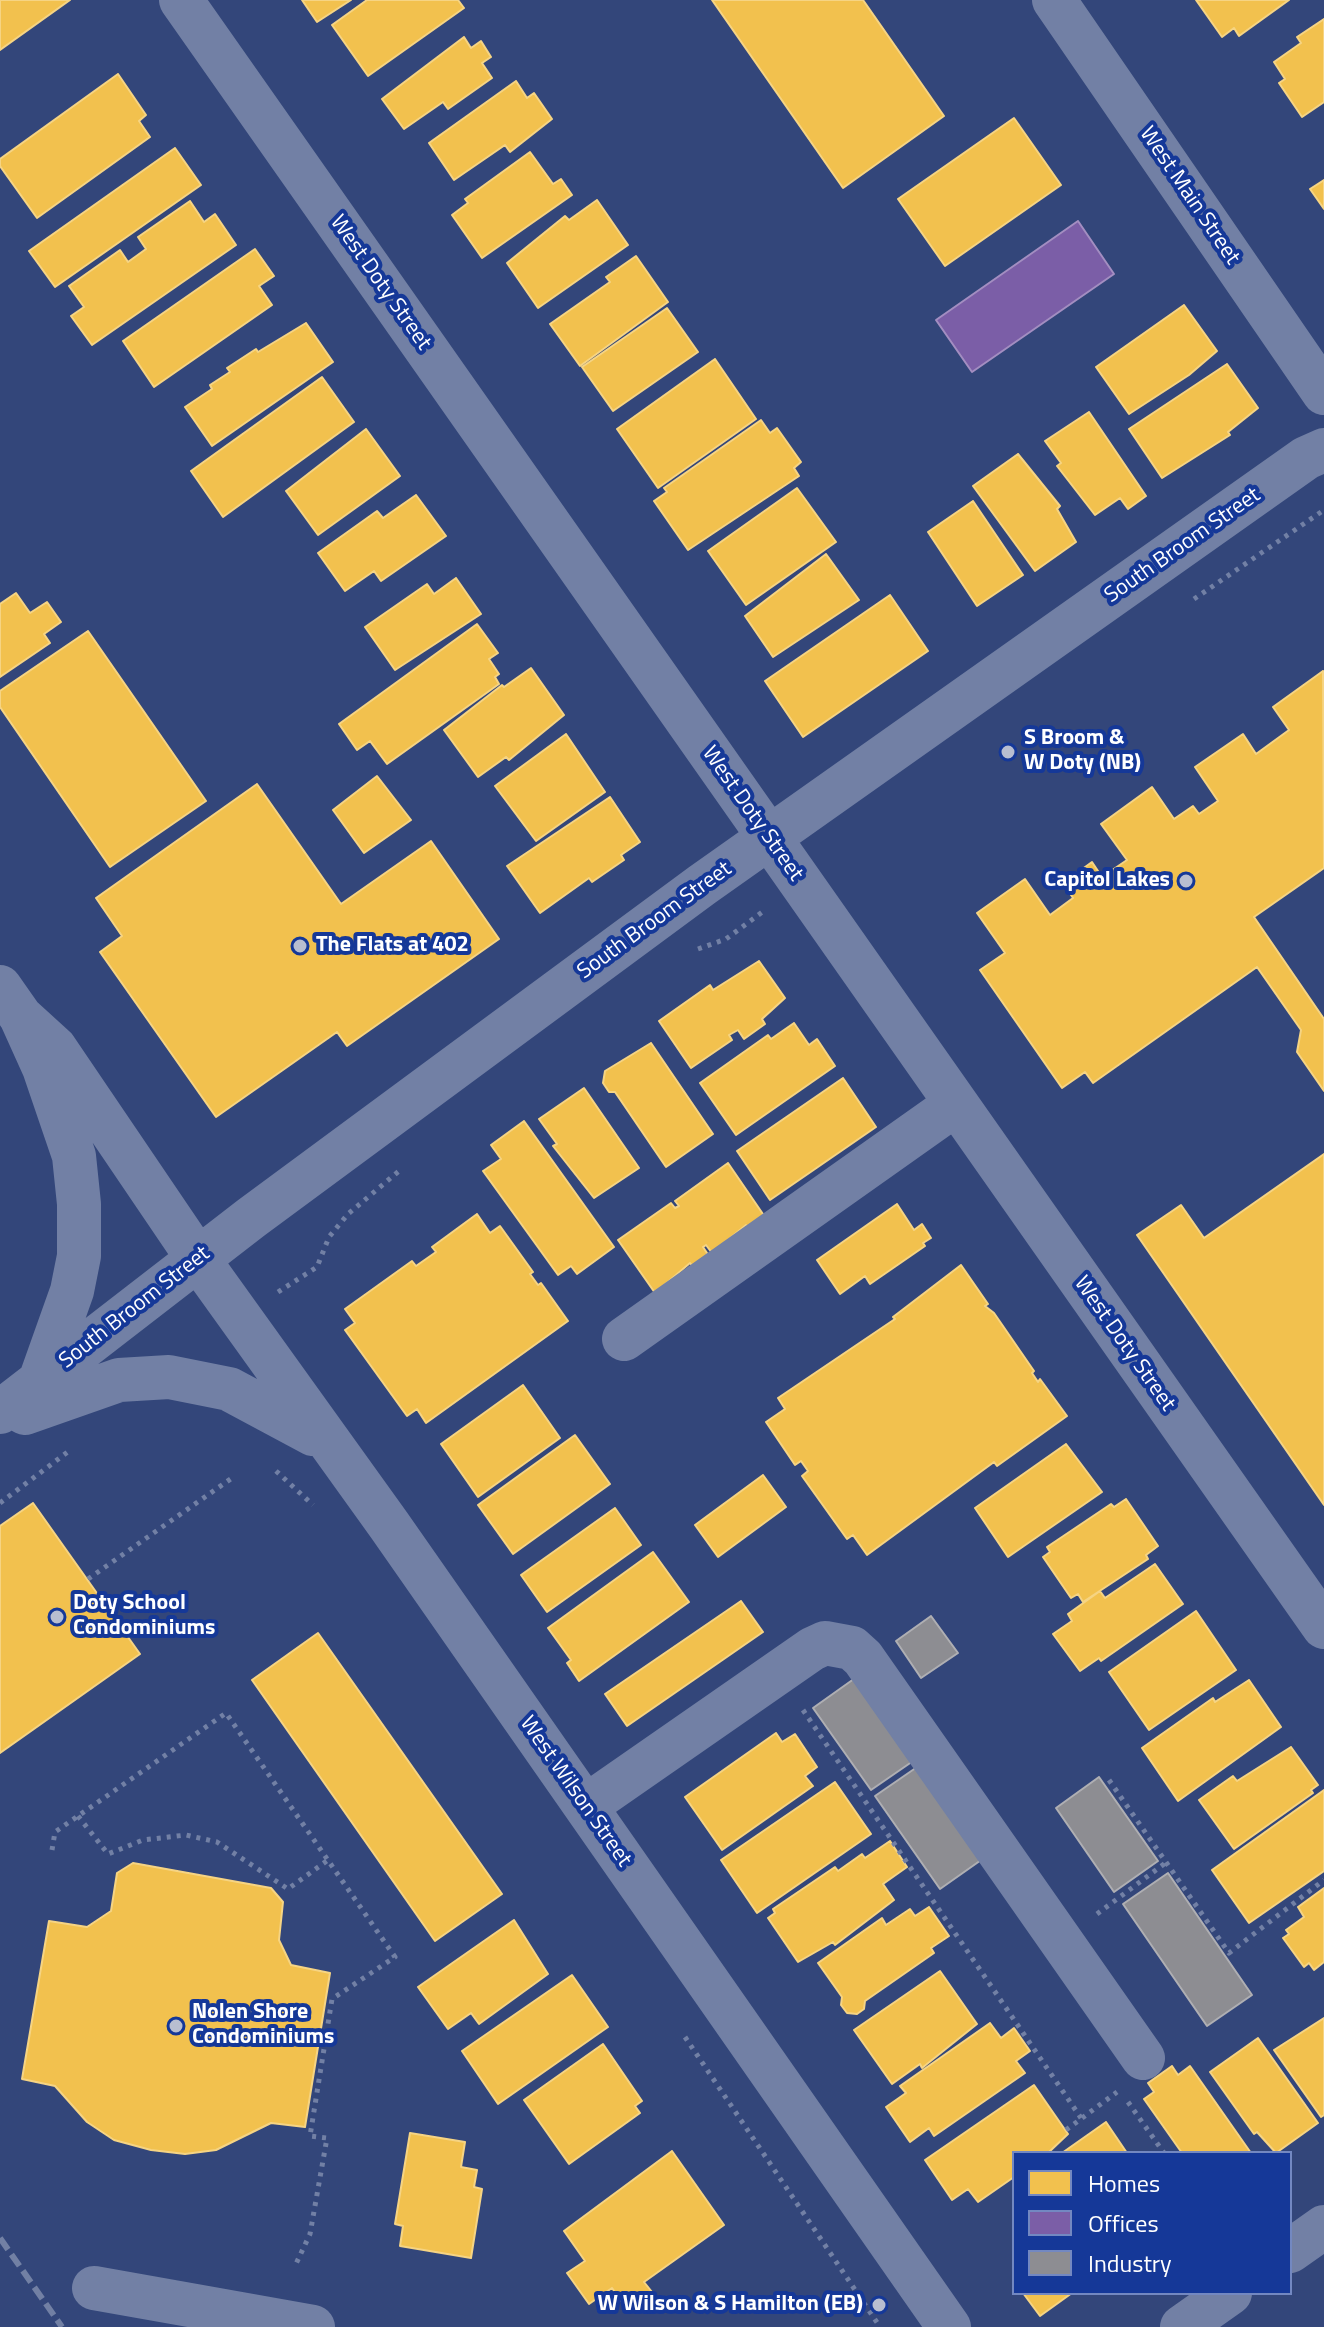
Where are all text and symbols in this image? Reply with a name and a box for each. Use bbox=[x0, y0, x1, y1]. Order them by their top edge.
street label: West Main Street bbox=[1133, 122, 1245, 270]
street label: West Doty Street bbox=[324, 210, 436, 356]
street label: South Broom Street bbox=[1100, 482, 1266, 610]
place label: S Broom & W Doty (NB) bbox=[1024, 726, 1141, 778]
street label: West Doty Street bbox=[696, 741, 808, 887]
marker: S Broom & W Doty (NB) bbox=[999, 743, 1017, 761]
street label: South Broom Street bbox=[573, 856, 737, 986]
place label: Capitol Lakes bbox=[1044, 868, 1170, 894]
marker: Capitol Lakes bbox=[1177, 872, 1195, 890]
place label: The Flats at 402 bbox=[316, 933, 469, 959]
marker: The Flats at 402 bbox=[291, 937, 309, 955]
street label: South Broom Street bbox=[54, 1241, 216, 1375]
street label: West Doty Street bbox=[1068, 1271, 1180, 1417]
place label: Doty School Condominiums bbox=[73, 1591, 215, 1642]
marker: Doty School Condominiums bbox=[48, 1608, 66, 1626]
street label: West Wilson Street bbox=[513, 1712, 637, 1872]
place label: Nolen Shore Condominiums bbox=[192, 2000, 334, 2052]
marker: Nolen Shore Condominiums bbox=[167, 2017, 185, 2035]
legend bbox=[1012, 2151, 1292, 2295]
text: Homes bbox=[1088, 2165, 1160, 2201]
text: Offices bbox=[1088, 2205, 1159, 2241]
text: Industry bbox=[1088, 2245, 1172, 2281]
place label: W Wilson & S Hamilton (EB) bbox=[597, 2292, 863, 2318]
marker: W Wilson & S Hamilton (EB) bbox=[870, 2296, 888, 2314]

